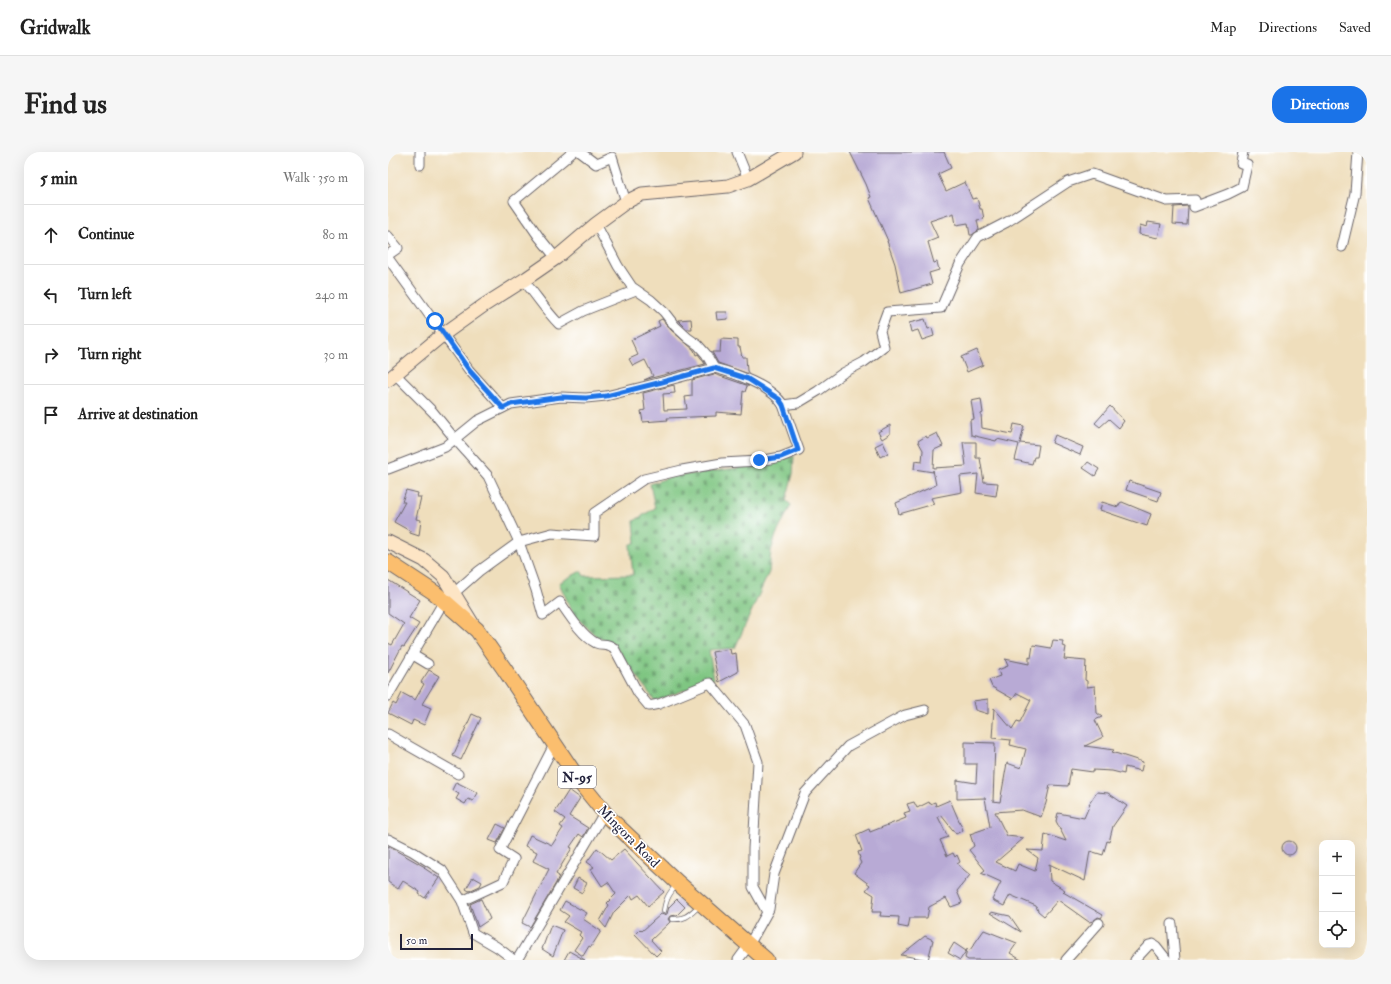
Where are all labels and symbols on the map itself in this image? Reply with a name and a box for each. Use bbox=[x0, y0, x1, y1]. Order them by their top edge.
route start bbox=[426, 312, 444, 330]
route end bbox=[750, 451, 768, 469]
road number: N-95 bbox=[558, 766, 596, 788]
street label: Mingora Road bbox=[594, 802, 663, 871]
scale bar bbox=[400, 932, 473, 951]

